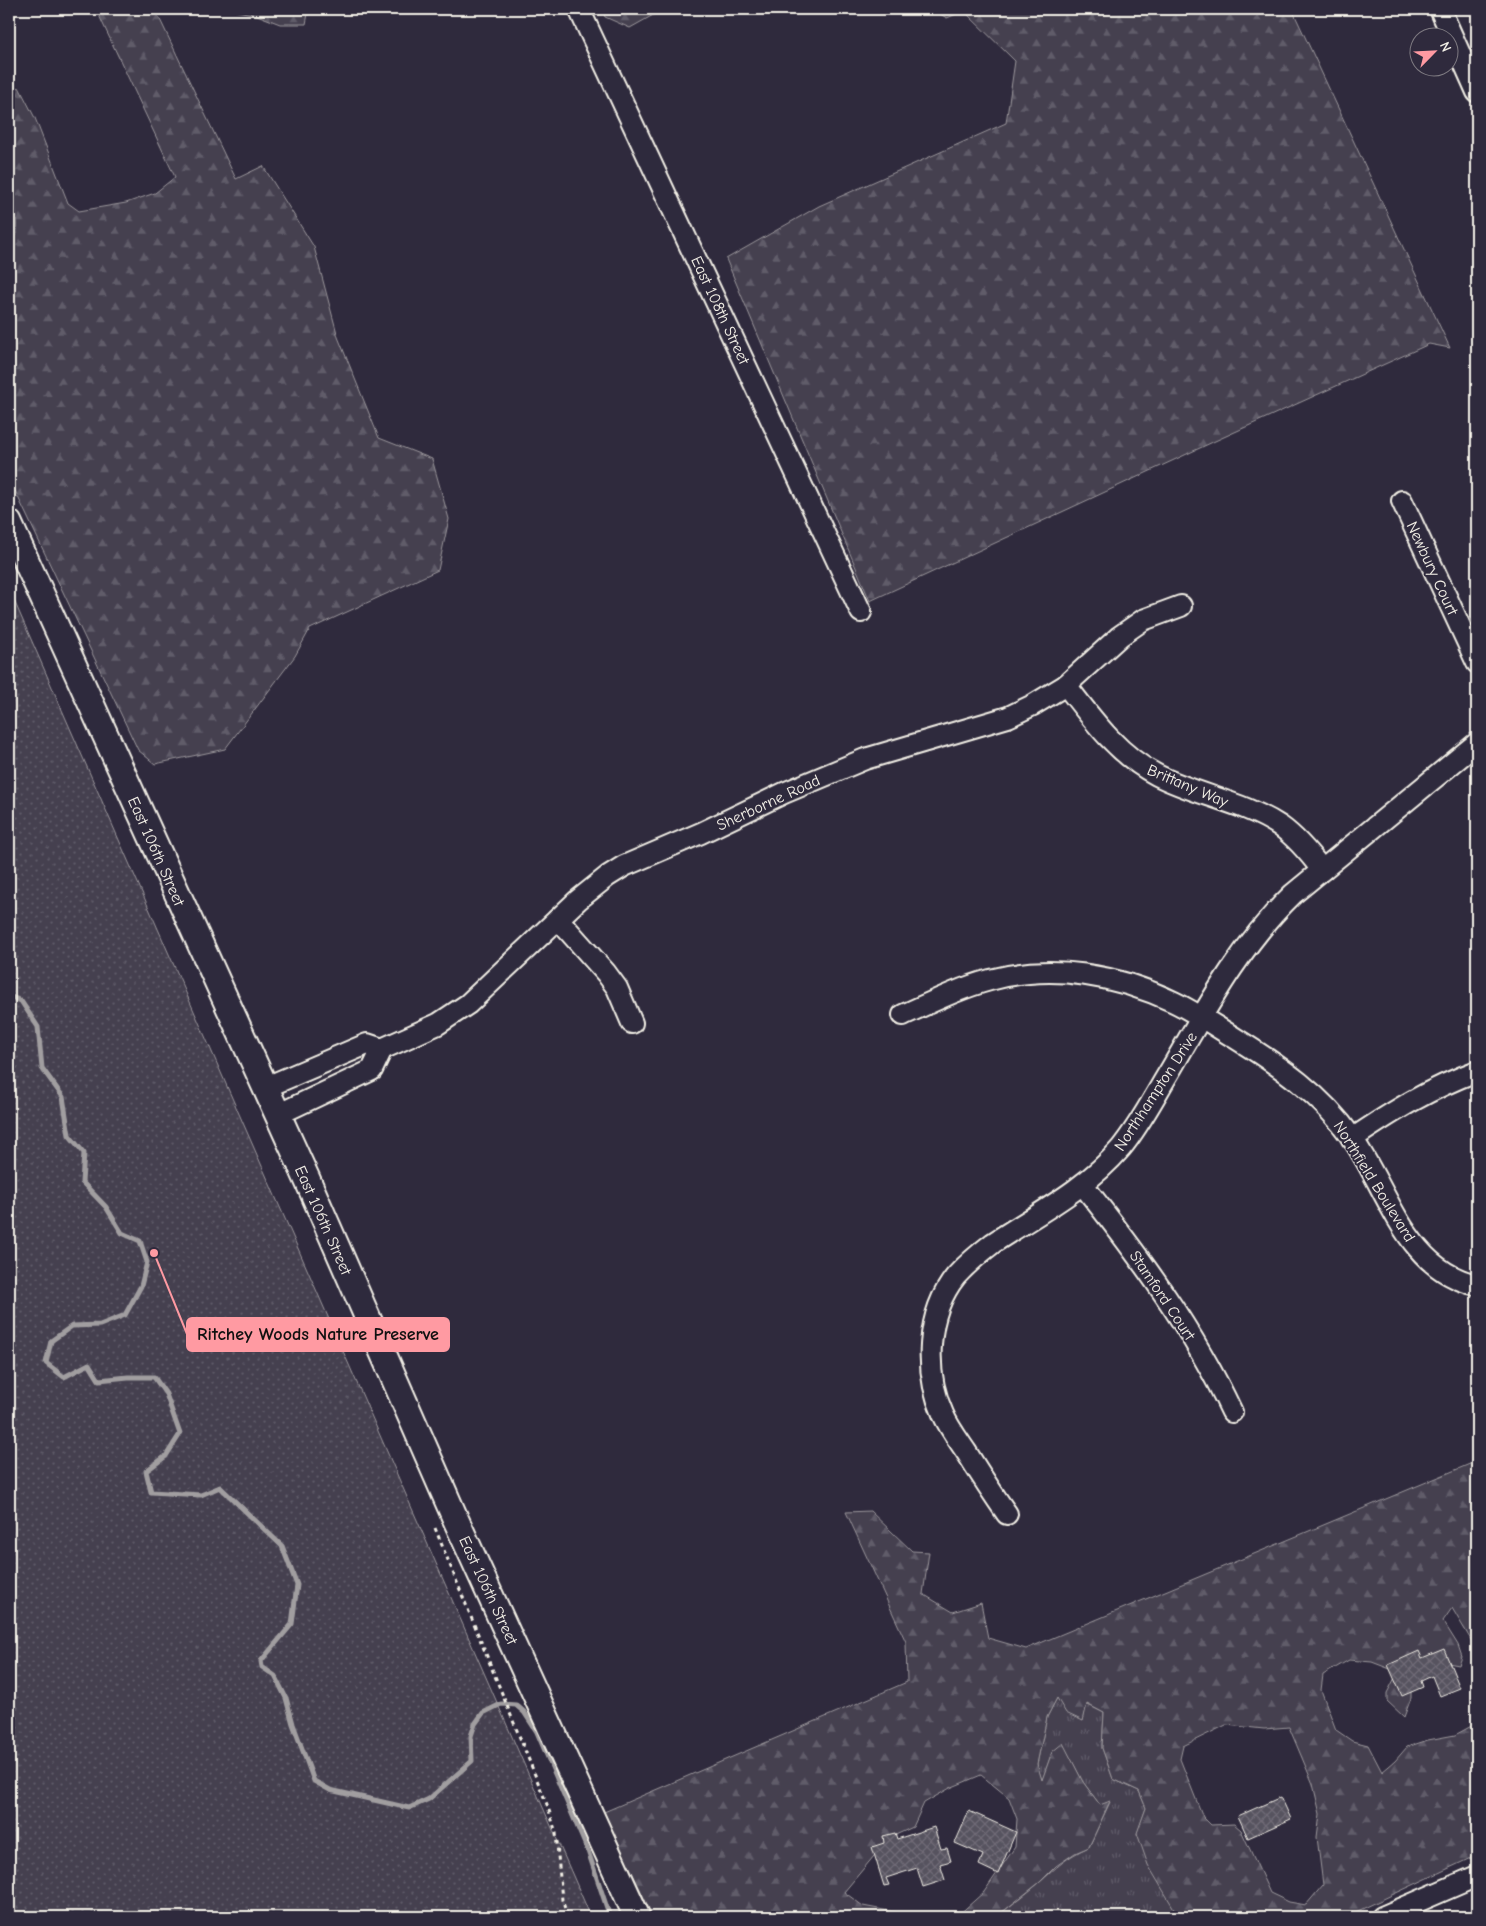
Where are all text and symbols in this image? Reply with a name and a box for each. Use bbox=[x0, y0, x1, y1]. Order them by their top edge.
north arrow bbox=[1408, 28, 1458, 78]
text: N bbox=[1436, 39, 1455, 55]
street label: East 108th Street bbox=[687, 253, 753, 368]
street label: Newbury Court bbox=[1403, 519, 1462, 618]
street label: Brittany Way bbox=[1144, 761, 1232, 811]
street label: Sherborne Road bbox=[714, 771, 823, 835]
street label: East 106th Street bbox=[124, 794, 188, 909]
street label: Northhampton Drive bbox=[1111, 1029, 1201, 1154]
street label: Northfield Boulevard bbox=[1330, 1118, 1419, 1245]
street label: East 106th Street bbox=[291, 1163, 355, 1278]
street label: Stamford Court bbox=[1126, 1247, 1199, 1344]
callout: Ritchey Woods Nature Preserve bbox=[187, 1318, 449, 1351]
text: Ritchey Woods Nature Preserve bbox=[197, 1324, 439, 1345]
street label: East 106th Street bbox=[455, 1533, 521, 1648]

